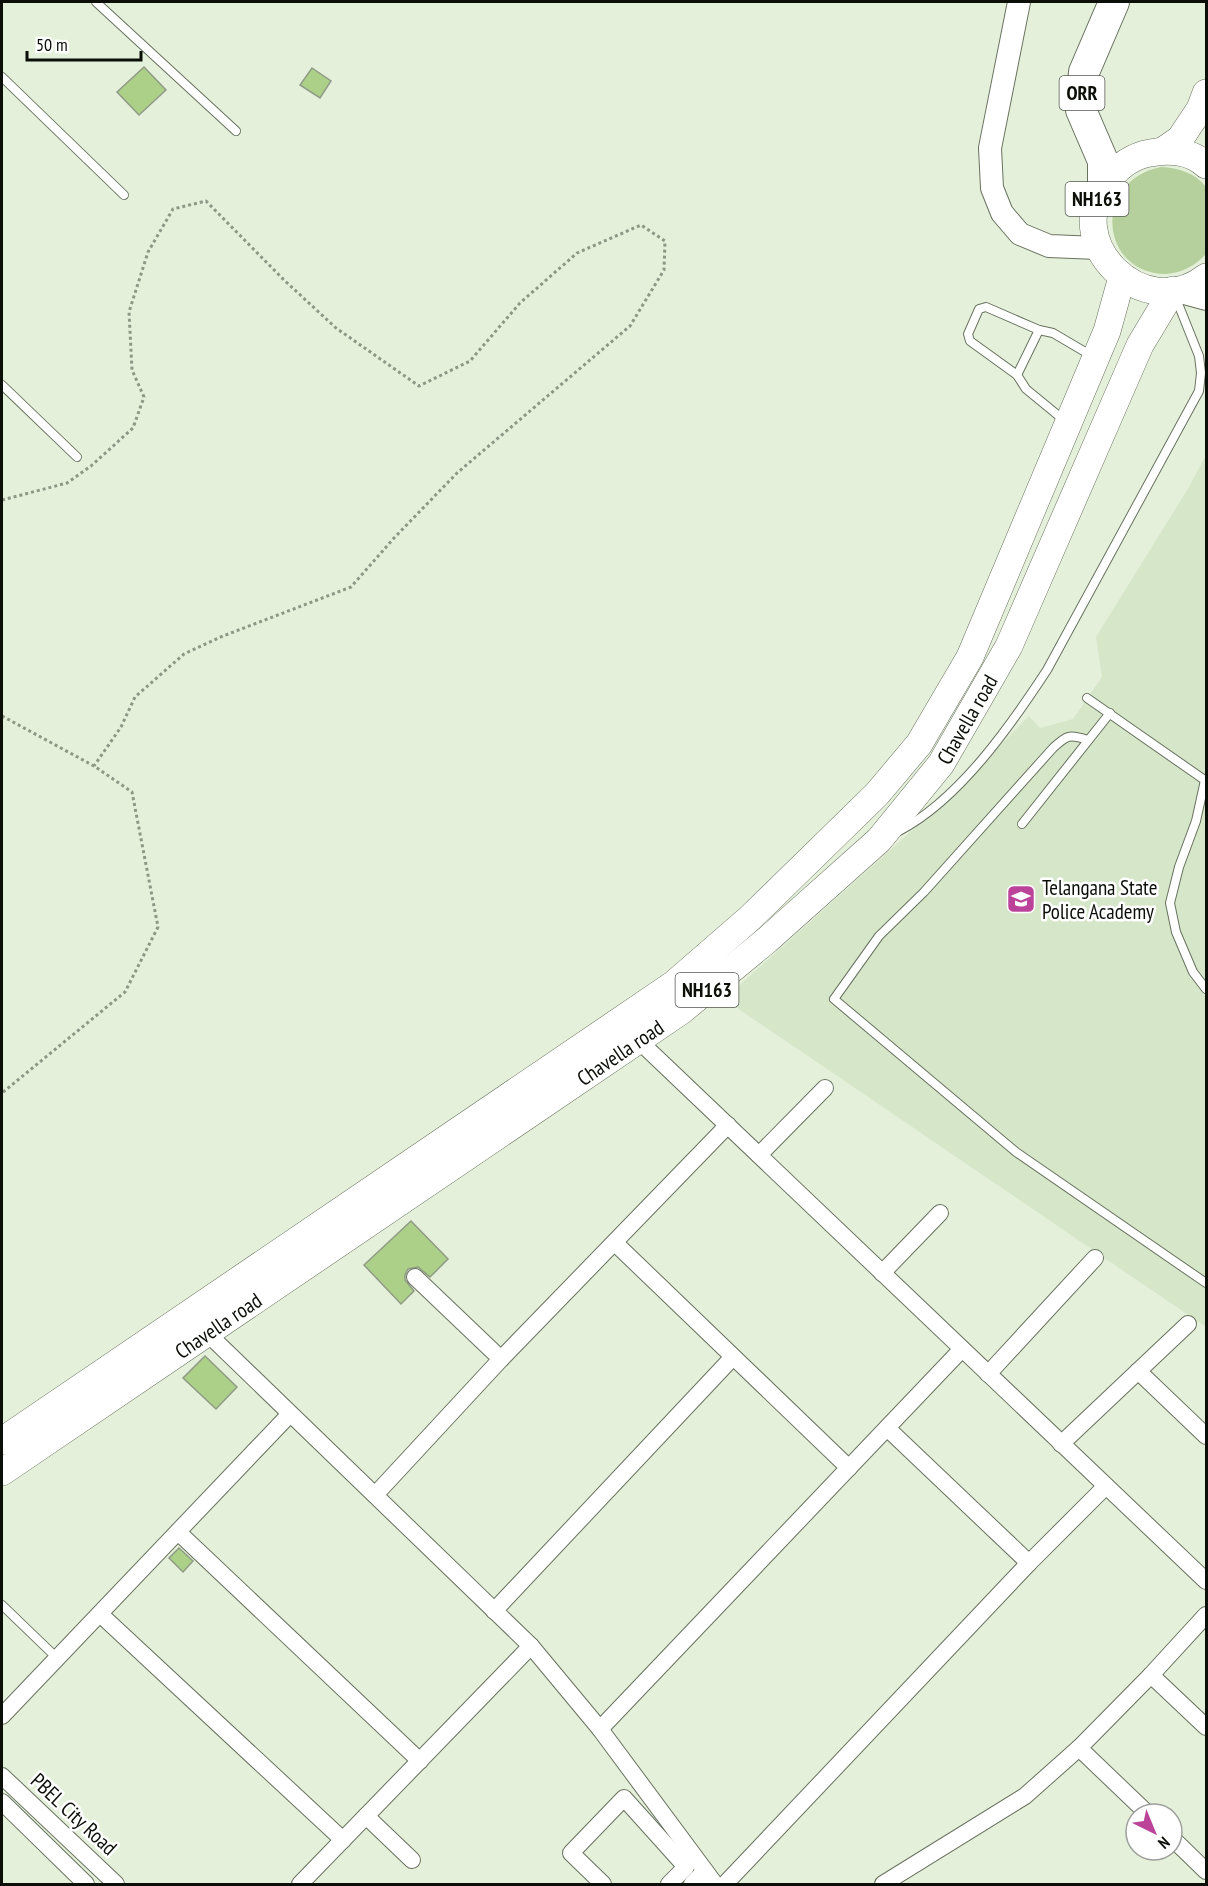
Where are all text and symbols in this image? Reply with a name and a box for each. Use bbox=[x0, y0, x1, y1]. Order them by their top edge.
scale bar bbox=[27, 24, 141, 62]
text: 50 m bbox=[36, 33, 68, 56]
road number: ORR bbox=[1060, 76, 1104, 110]
road number: NH163 bbox=[1066, 182, 1128, 216]
street label: Chavella road bbox=[930, 670, 1003, 769]
place label: Telangana State Police Academy bbox=[1042, 874, 1157, 925]
school or university icon: Telangana State Police Academy bbox=[1005, 883, 1037, 915]
road number: NH163 bbox=[676, 973, 738, 1007]
street label: Chavella road bbox=[571, 1013, 669, 1091]
street label: Chavella road bbox=[169, 1286, 267, 1364]
street label: PBEL City Road bbox=[25, 1767, 123, 1861]
north arrow bbox=[1124, 1802, 1184, 1862]
text: N bbox=[1154, 1833, 1174, 1853]

